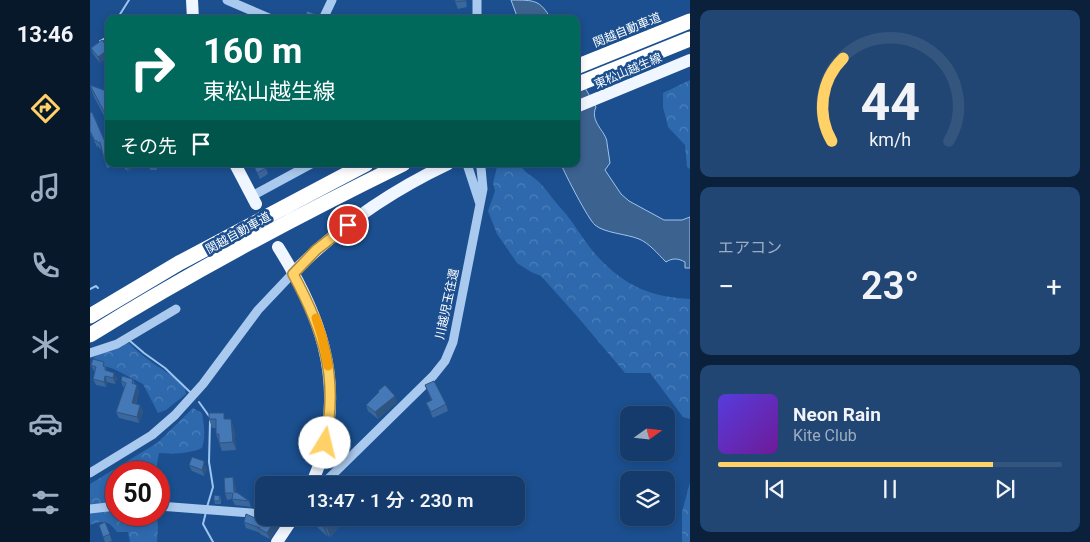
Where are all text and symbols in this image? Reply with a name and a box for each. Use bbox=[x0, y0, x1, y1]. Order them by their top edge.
street label: 関越自動車道 bbox=[591, 10, 663, 50]
text: 13:46 bbox=[17, 22, 73, 47]
text: 160 m bbox=[203, 31, 302, 72]
icon: right bbox=[120, 35, 185, 100]
street label: 東松山越生線 bbox=[592, 50, 664, 92]
text: 44 bbox=[860, 72, 920, 133]
text: 東松山越生線 bbox=[203, 79, 335, 104]
icon: directions bbox=[28, 91, 63, 126]
text: km/h bbox=[869, 129, 911, 150]
icon: arrive bbox=[187, 130, 215, 158]
text: その先 bbox=[120, 135, 177, 158]
icon: music bbox=[28, 170, 63, 205]
pin bbox=[327, 204, 369, 246]
street label: 関越自動車道 bbox=[203, 209, 273, 257]
icon: arrive bbox=[334, 211, 362, 239]
text: エアコン bbox=[718, 238, 782, 257]
icon: phone bbox=[28, 248, 63, 283]
text: 23° bbox=[861, 264, 919, 308]
street label: 川越児玉往還 bbox=[433, 267, 461, 341]
text: − bbox=[718, 270, 734, 303]
text: + bbox=[1046, 270, 1062, 303]
icon: climate bbox=[28, 327, 63, 362]
text: Neon Rain bbox=[793, 403, 881, 426]
icon: car bbox=[28, 406, 63, 441]
north arrow bbox=[620, 406, 675, 461]
map controls bbox=[620, 406, 675, 526]
position arrow bbox=[298, 416, 350, 468]
text: Kite Club bbox=[793, 426, 857, 445]
speed limit sign: 50 bbox=[105, 461, 170, 526]
button: layers bbox=[620, 471, 675, 526]
icon: previous bbox=[761, 475, 789, 503]
icon: pause bbox=[876, 475, 904, 503]
icon: next bbox=[991, 475, 1019, 503]
icon: filters bbox=[28, 485, 63, 520]
text: 13:47 · 1 分 · 230 m bbox=[307, 489, 473, 512]

